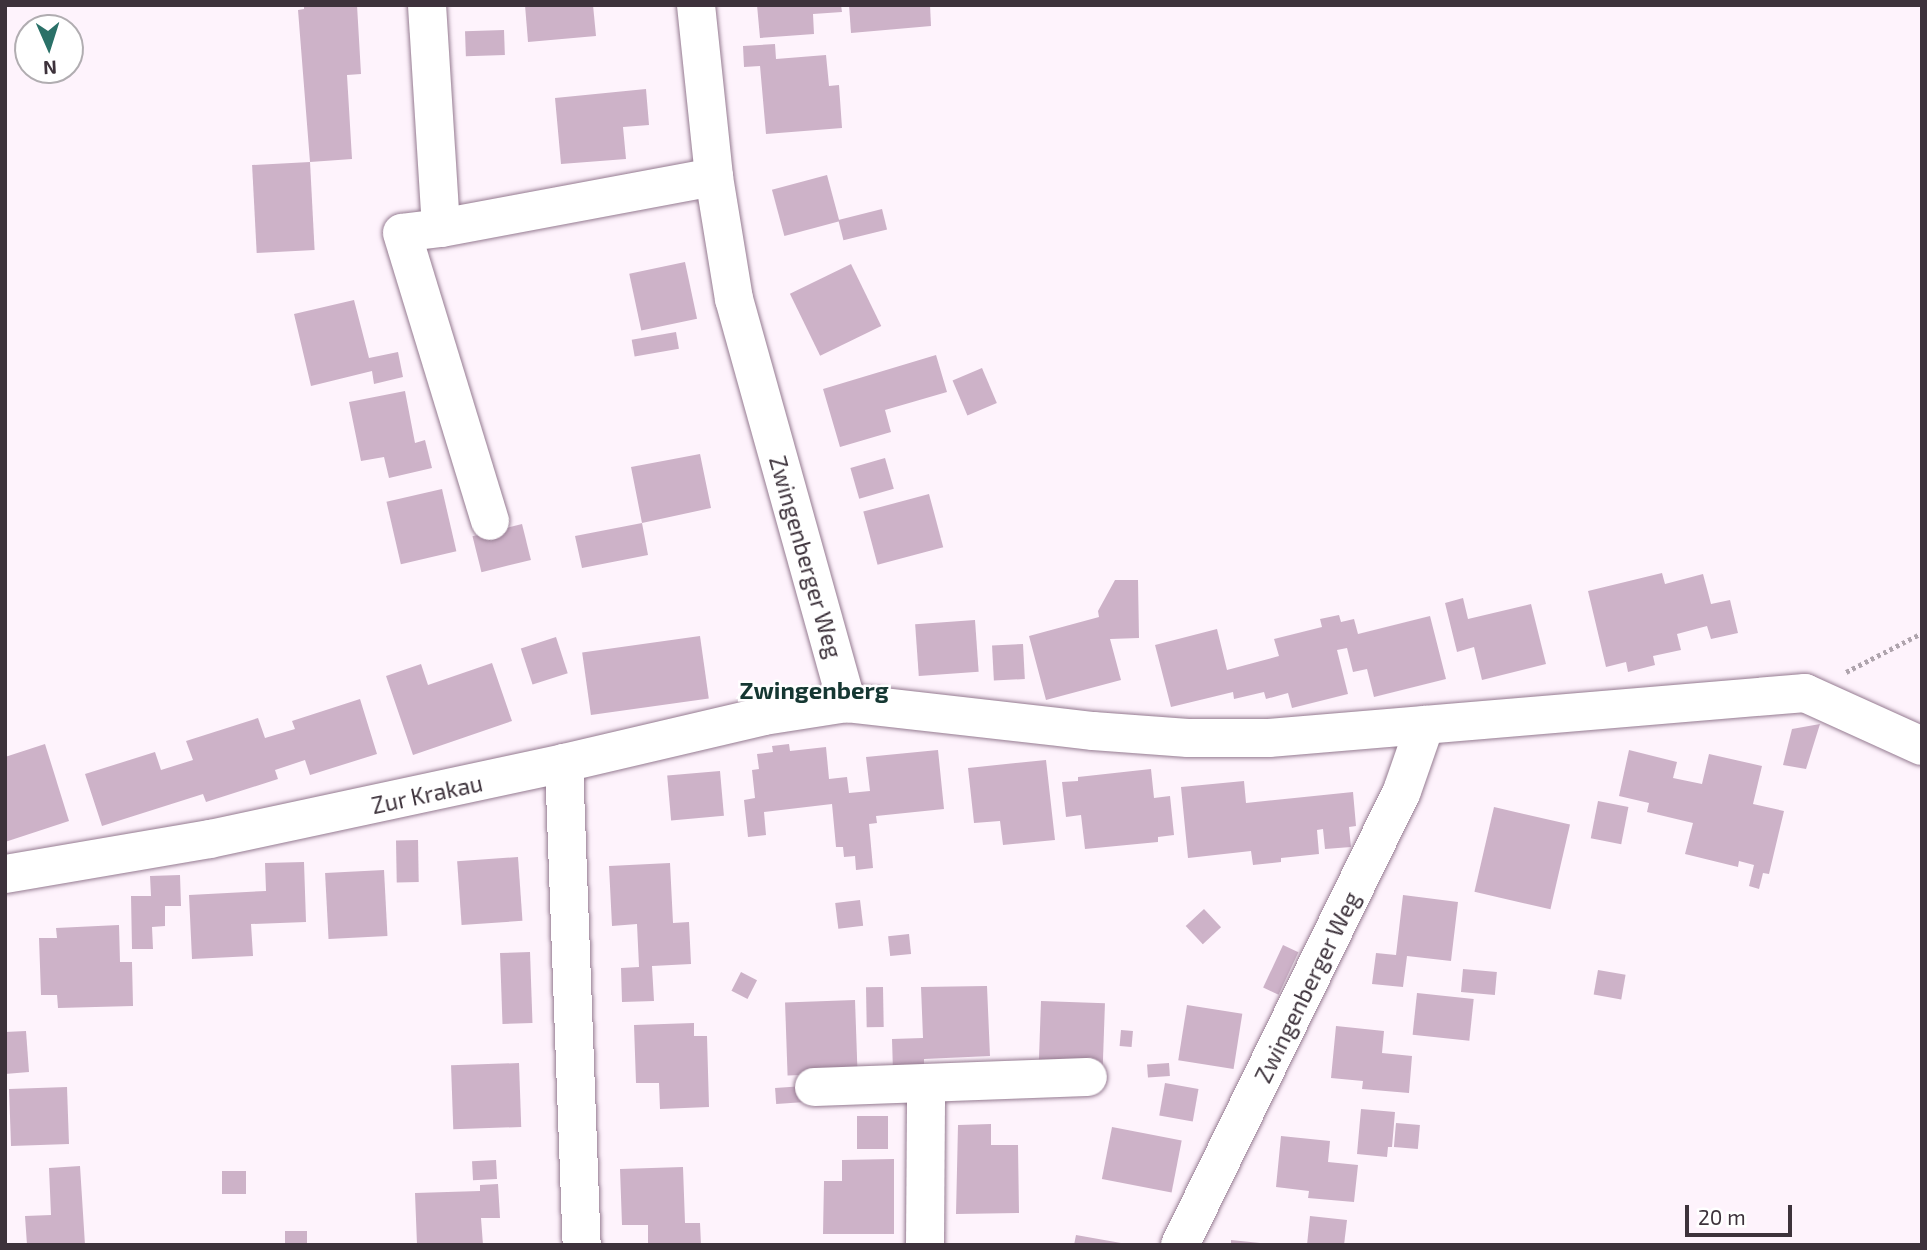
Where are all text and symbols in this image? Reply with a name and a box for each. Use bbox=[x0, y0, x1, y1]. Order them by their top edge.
north arrow bbox=[14, 14, 84, 84]
text: N bbox=[43, 57, 57, 80]
street label: Zwingenberger Weg bbox=[764, 452, 848, 662]
district label: Zwingenberg bbox=[739, 676, 889, 704]
street label: Zur Krakau bbox=[369, 769, 485, 819]
street label: Zwingenberger Weg bbox=[1249, 887, 1365, 1087]
scale bar bbox=[1689, 1190, 1796, 1234]
text: 20 m bbox=[1698, 1204, 1746, 1229]

